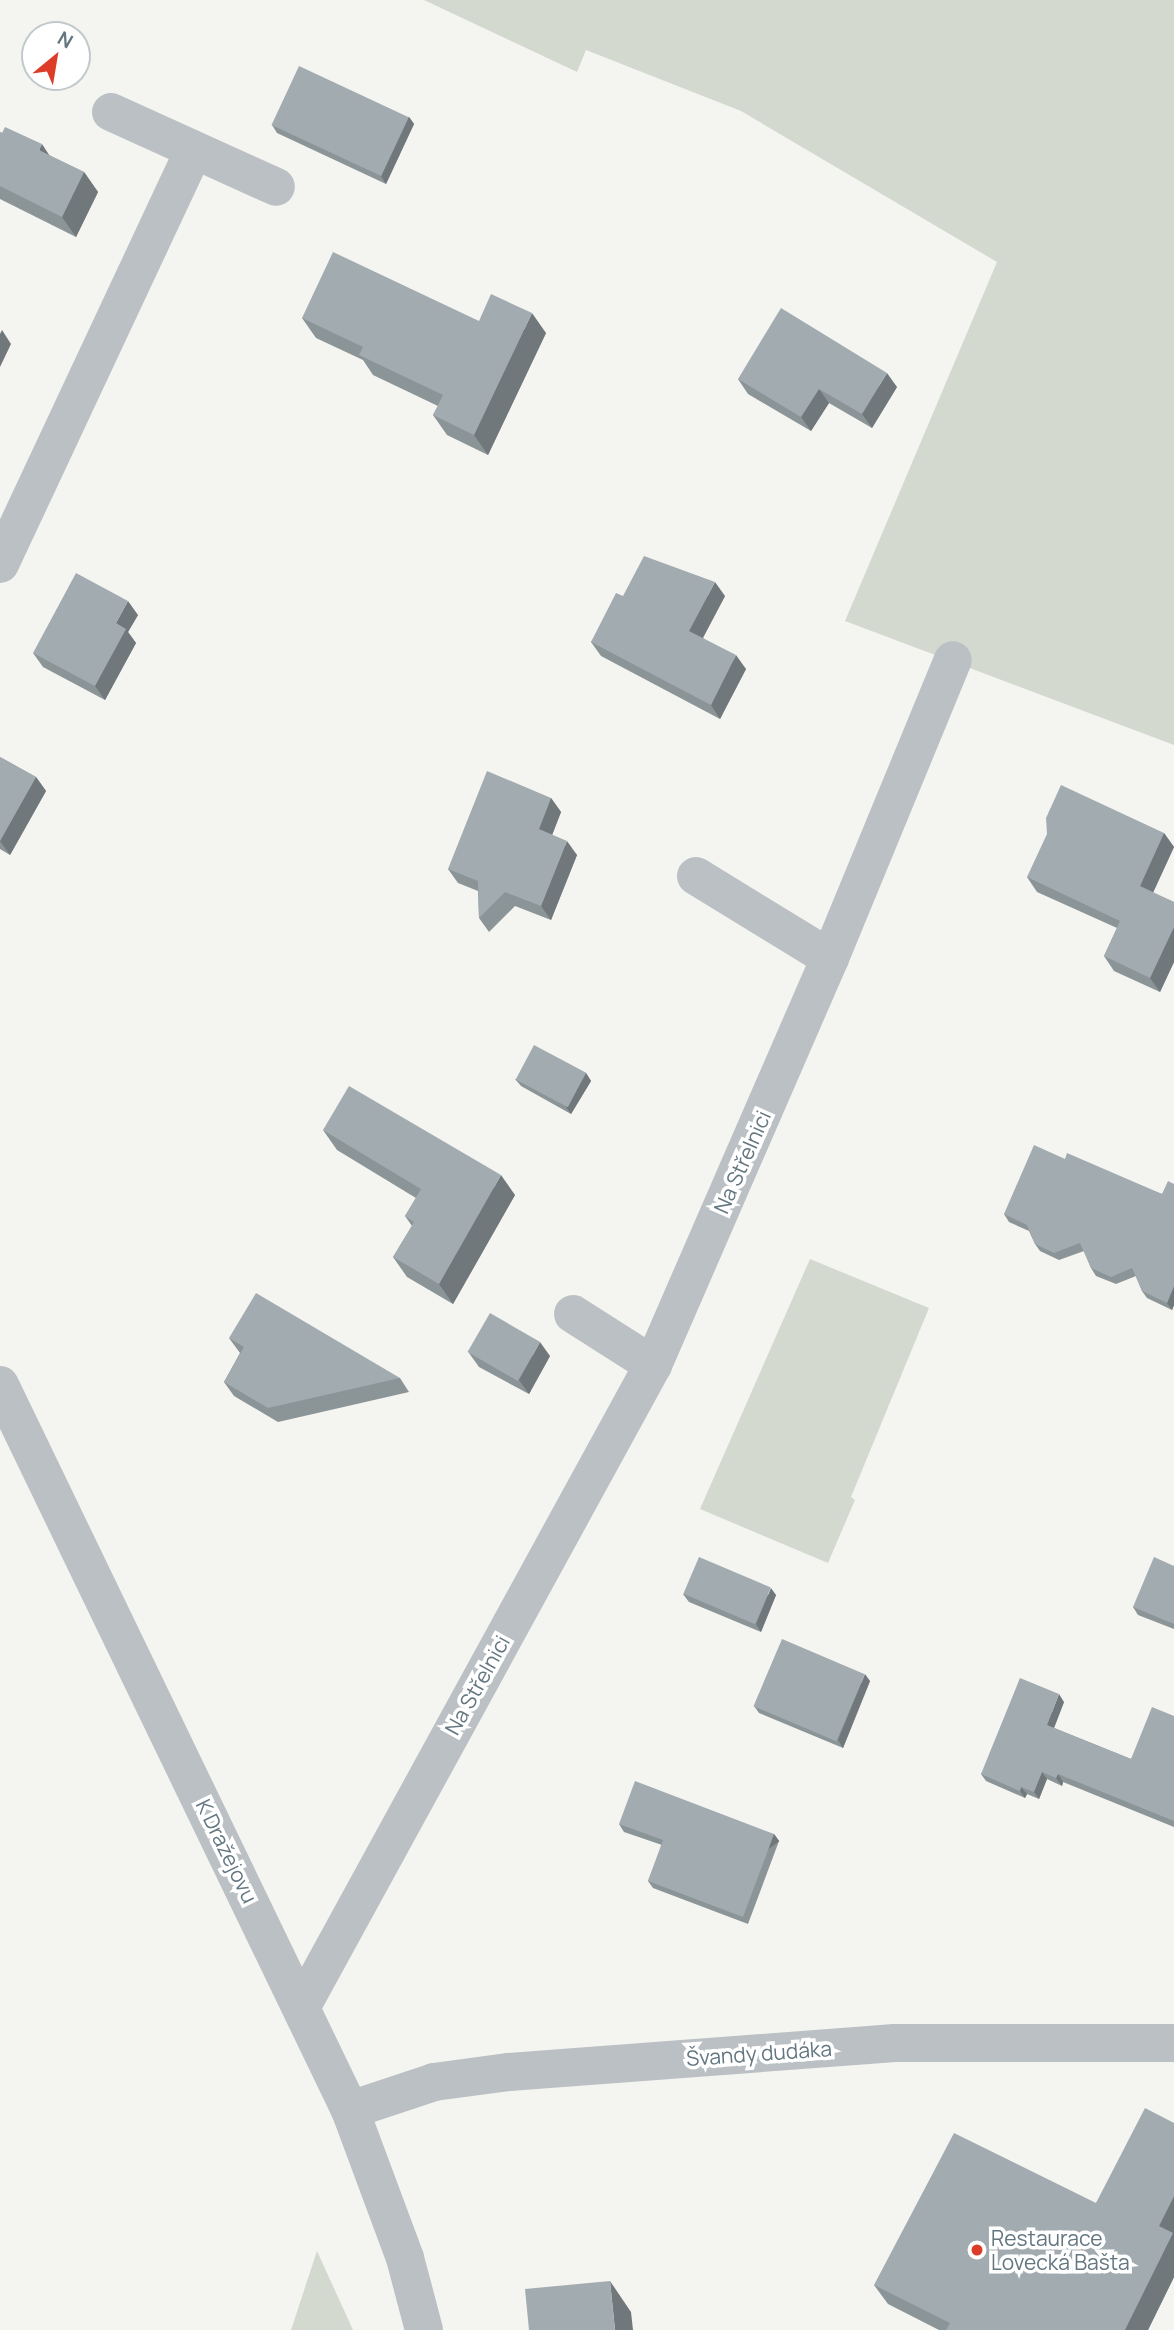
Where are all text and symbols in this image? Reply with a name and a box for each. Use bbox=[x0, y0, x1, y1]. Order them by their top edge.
north arrow bbox=[21, 21, 91, 91]
text: N bbox=[53, 25, 78, 54]
street label: Na Střelnici bbox=[708, 1107, 776, 1217]
street label: Na Střelnici bbox=[439, 1631, 515, 1739]
street label: K Dražejovu bbox=[191, 1795, 263, 1907]
street label: Švandy dudáka bbox=[685, 2035, 833, 2071]
place label: Restaurace Lovecká Bašta bbox=[991, 2225, 1130, 2275]
marker: Restaurace Lovecká Bašta bbox=[969, 2242, 985, 2258]

